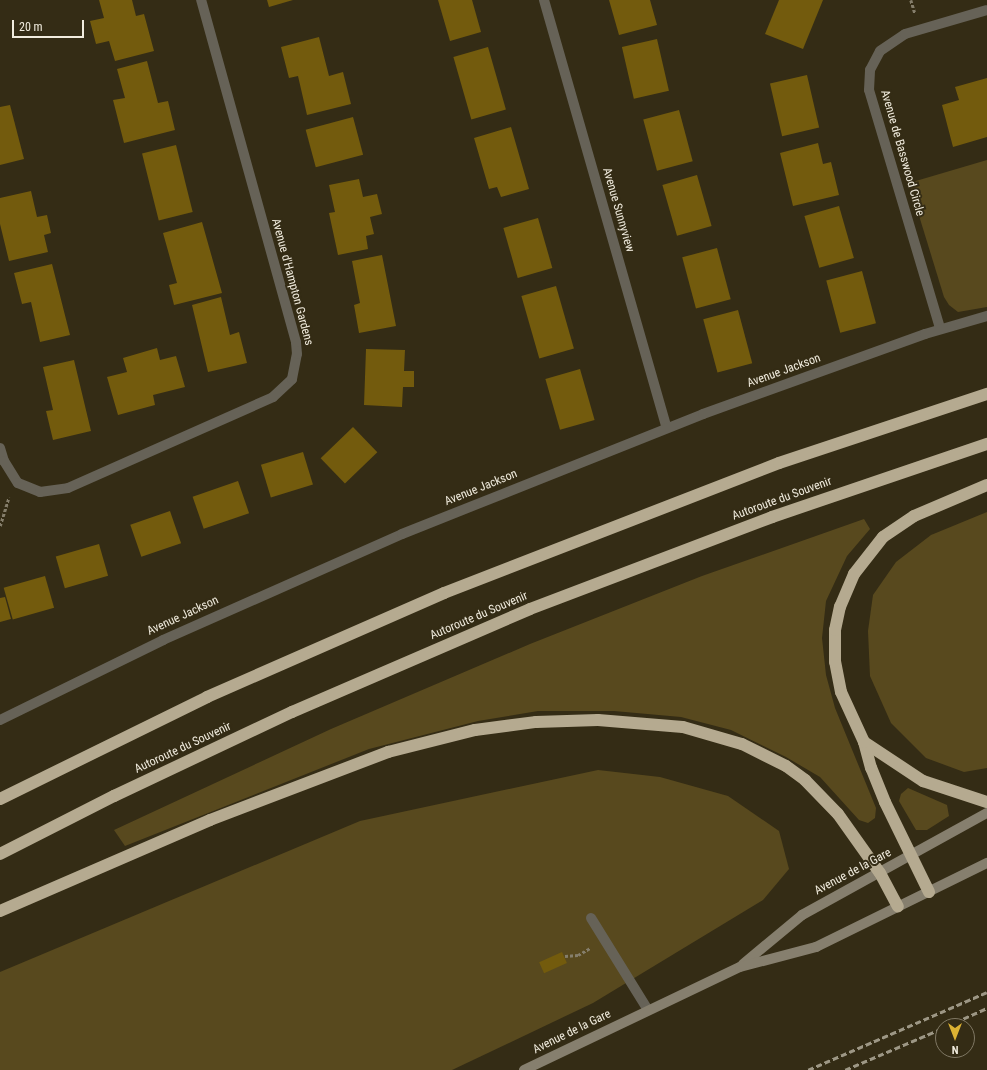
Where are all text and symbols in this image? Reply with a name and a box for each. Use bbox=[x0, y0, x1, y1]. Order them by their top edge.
scale bar bbox=[14, 12, 86, 38]
text: 20 m bbox=[19, 20, 43, 34]
street label: Avenue de Basswood Circle bbox=[877, 88, 927, 218]
street label: Avenue Sunnyview bbox=[599, 166, 637, 254]
street label: Avenue d'Hampton Gardens bbox=[268, 217, 316, 347]
street label: Avenue Jackson bbox=[745, 351, 823, 391]
street label: Avenue Jackson bbox=[443, 467, 519, 509]
street label: Autoroute du Souvenir bbox=[730, 474, 834, 524]
street label: Autoroute du Souvenir bbox=[428, 589, 530, 643]
street label: Avenue Jackson bbox=[145, 593, 221, 639]
street label: Autoroute du Souvenir bbox=[132, 719, 234, 777]
street label: Avenue de la Gare bbox=[812, 846, 894, 898]
street label: Avenue de la Gare bbox=[531, 1007, 613, 1057]
north arrow bbox=[935, 1018, 975, 1058]
text: N bbox=[952, 1043, 958, 1056]

